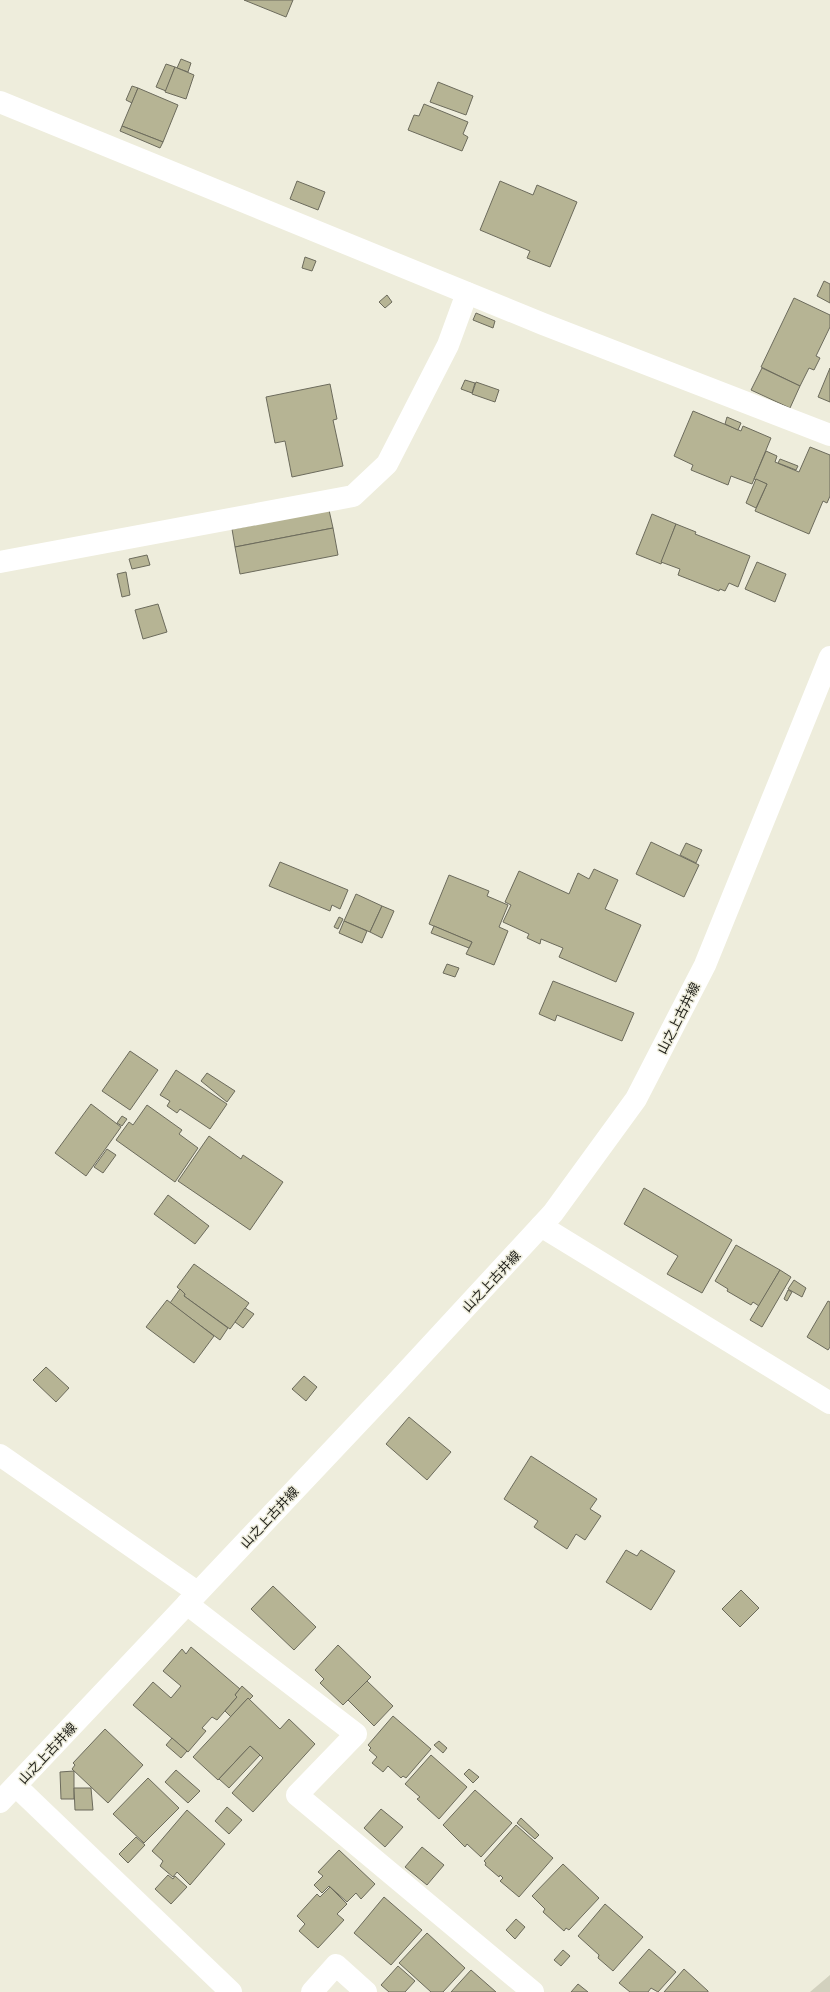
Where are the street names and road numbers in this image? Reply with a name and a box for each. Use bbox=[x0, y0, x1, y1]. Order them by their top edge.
street label: 山之上古井線 bbox=[652, 979, 704, 1057]
street label: 山之上古井線 bbox=[458, 1246, 524, 1316]
street label: 山之上古井線 bbox=[236, 1482, 302, 1552]
street label: 山之上古井線 bbox=[14, 1718, 80, 1788]

